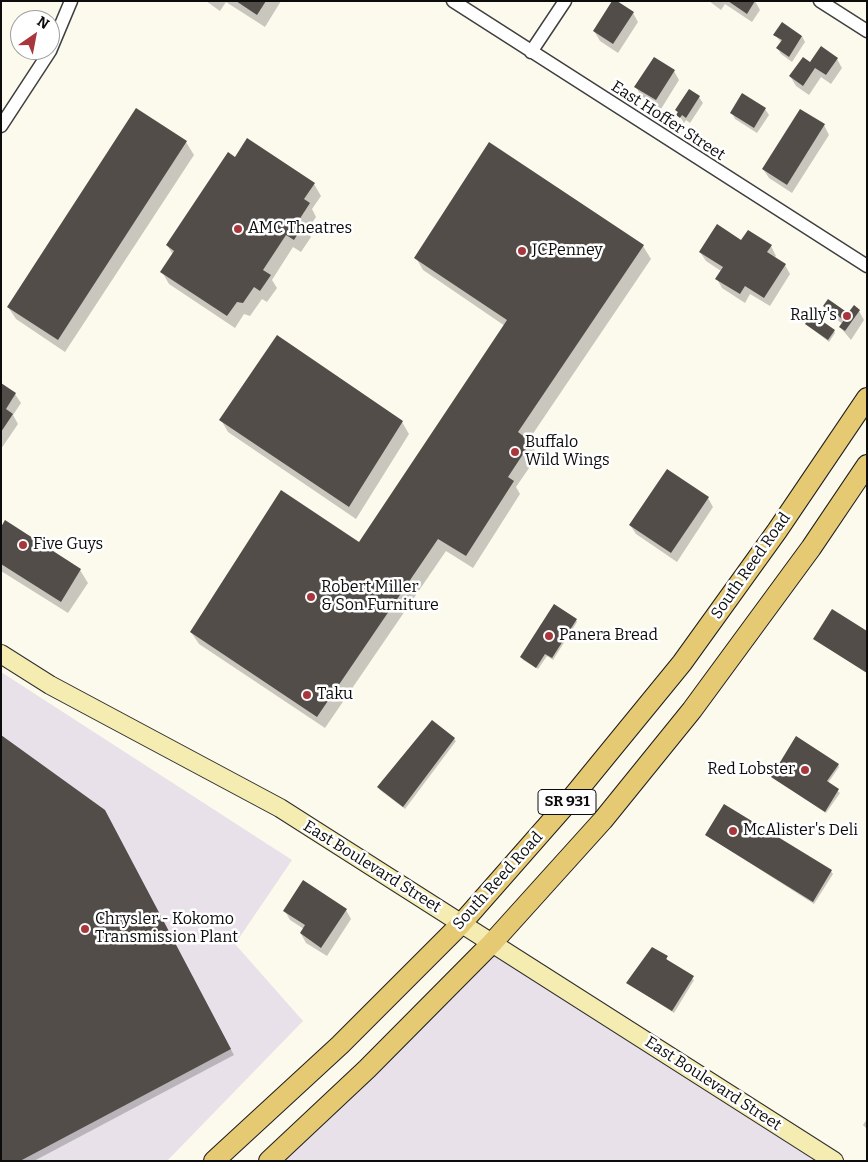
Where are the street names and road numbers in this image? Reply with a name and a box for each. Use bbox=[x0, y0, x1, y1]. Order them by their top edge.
street label: East Hoffer Street bbox=[608, 77, 728, 165]
street label: South Reed Road bbox=[707, 509, 795, 623]
road number: SR 931 bbox=[538, 790, 596, 814]
street label: East Boulevard Street bbox=[300, 817, 444, 917]
street label: South Reed Road bbox=[449, 828, 547, 934]
street label: East Boulevard Street bbox=[641, 1033, 785, 1135]

